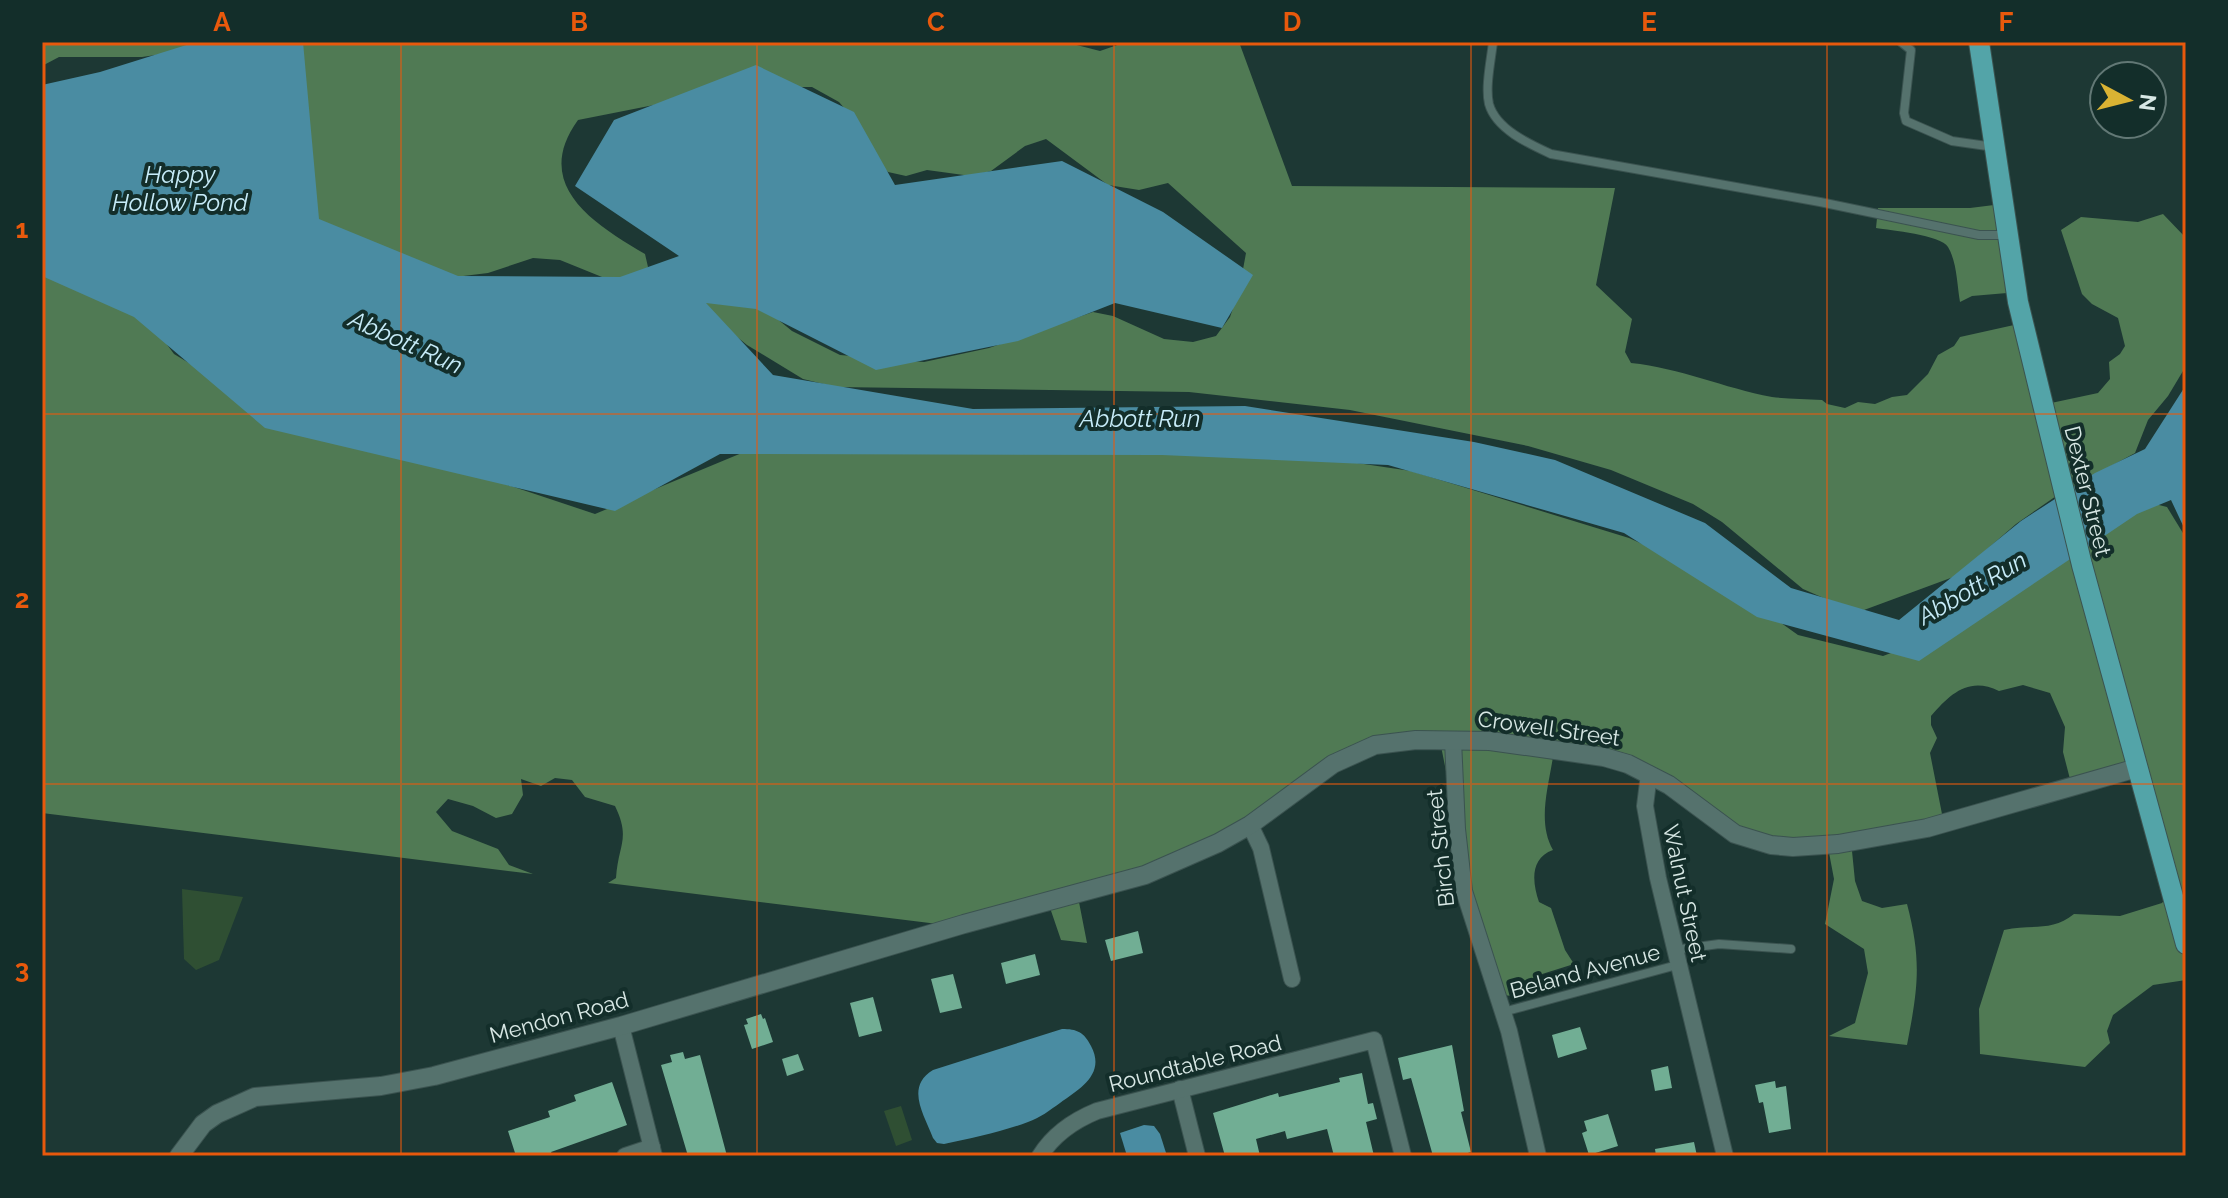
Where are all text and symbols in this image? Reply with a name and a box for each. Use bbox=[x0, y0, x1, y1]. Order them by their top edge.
text: A bbox=[213, 7, 231, 37]
text: B bbox=[570, 7, 588, 37]
text: C bbox=[927, 7, 945, 37]
text: D bbox=[1283, 7, 1301, 37]
text: E bbox=[1641, 7, 1657, 37]
text: F bbox=[1999, 7, 2014, 37]
north arrow bbox=[2088, 60, 2168, 140]
text: N bbox=[2134, 93, 2162, 112]
water label: Happy Hollow Pond bbox=[112, 160, 249, 217]
text: 1 bbox=[16, 214, 29, 244]
water label: Abbott Run bbox=[343, 303, 467, 380]
water label: Abbott Run bbox=[1078, 404, 1200, 433]
street label: Dexter Street bbox=[2059, 423, 2117, 559]
water label: Abbott Run bbox=[1911, 545, 2032, 632]
text: 2 bbox=[15, 584, 29, 614]
street label: Crowell Street bbox=[1476, 705, 1622, 751]
street label: Birch Street bbox=[1421, 787, 1459, 908]
street label: Walnut Street bbox=[1658, 822, 1712, 965]
street label: Beland Avenue bbox=[1507, 938, 1663, 1004]
text: 3 bbox=[15, 954, 29, 984]
street label: Mendon Road bbox=[487, 986, 631, 1048]
street label: Roundtable Road bbox=[1106, 1029, 1284, 1097]

